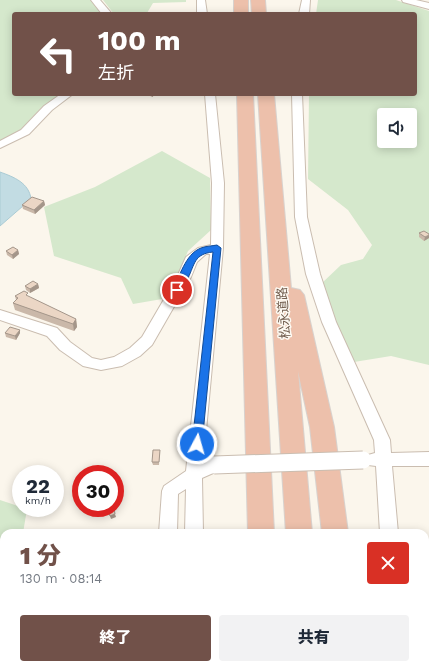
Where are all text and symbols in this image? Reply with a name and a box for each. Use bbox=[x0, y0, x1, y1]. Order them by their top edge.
text: 100 m bbox=[98, 24, 181, 57]
icon: left bbox=[32, 28, 84, 80]
text: 左折 bbox=[98, 62, 134, 83]
map controls bbox=[377, 108, 417, 148]
button: sound bbox=[377, 108, 417, 148]
pin bbox=[160, 273, 194, 307]
icon: arrive bbox=[166, 279, 188, 301]
street label: 松永道路 bbox=[274, 286, 293, 339]
position arrow bbox=[176, 423, 218, 465]
speed limit sign: 30 bbox=[72, 465, 124, 517]
text: 22 bbox=[26, 474, 50, 498]
text: km/h bbox=[25, 495, 51, 506]
text: 1 分 bbox=[20, 542, 61, 570]
button: close bbox=[367, 542, 409, 584]
text: 130 m · 08:14 bbox=[20, 571, 102, 586]
button: 終了 bbox=[20, 615, 211, 661]
button: 共有 bbox=[219, 615, 409, 661]

